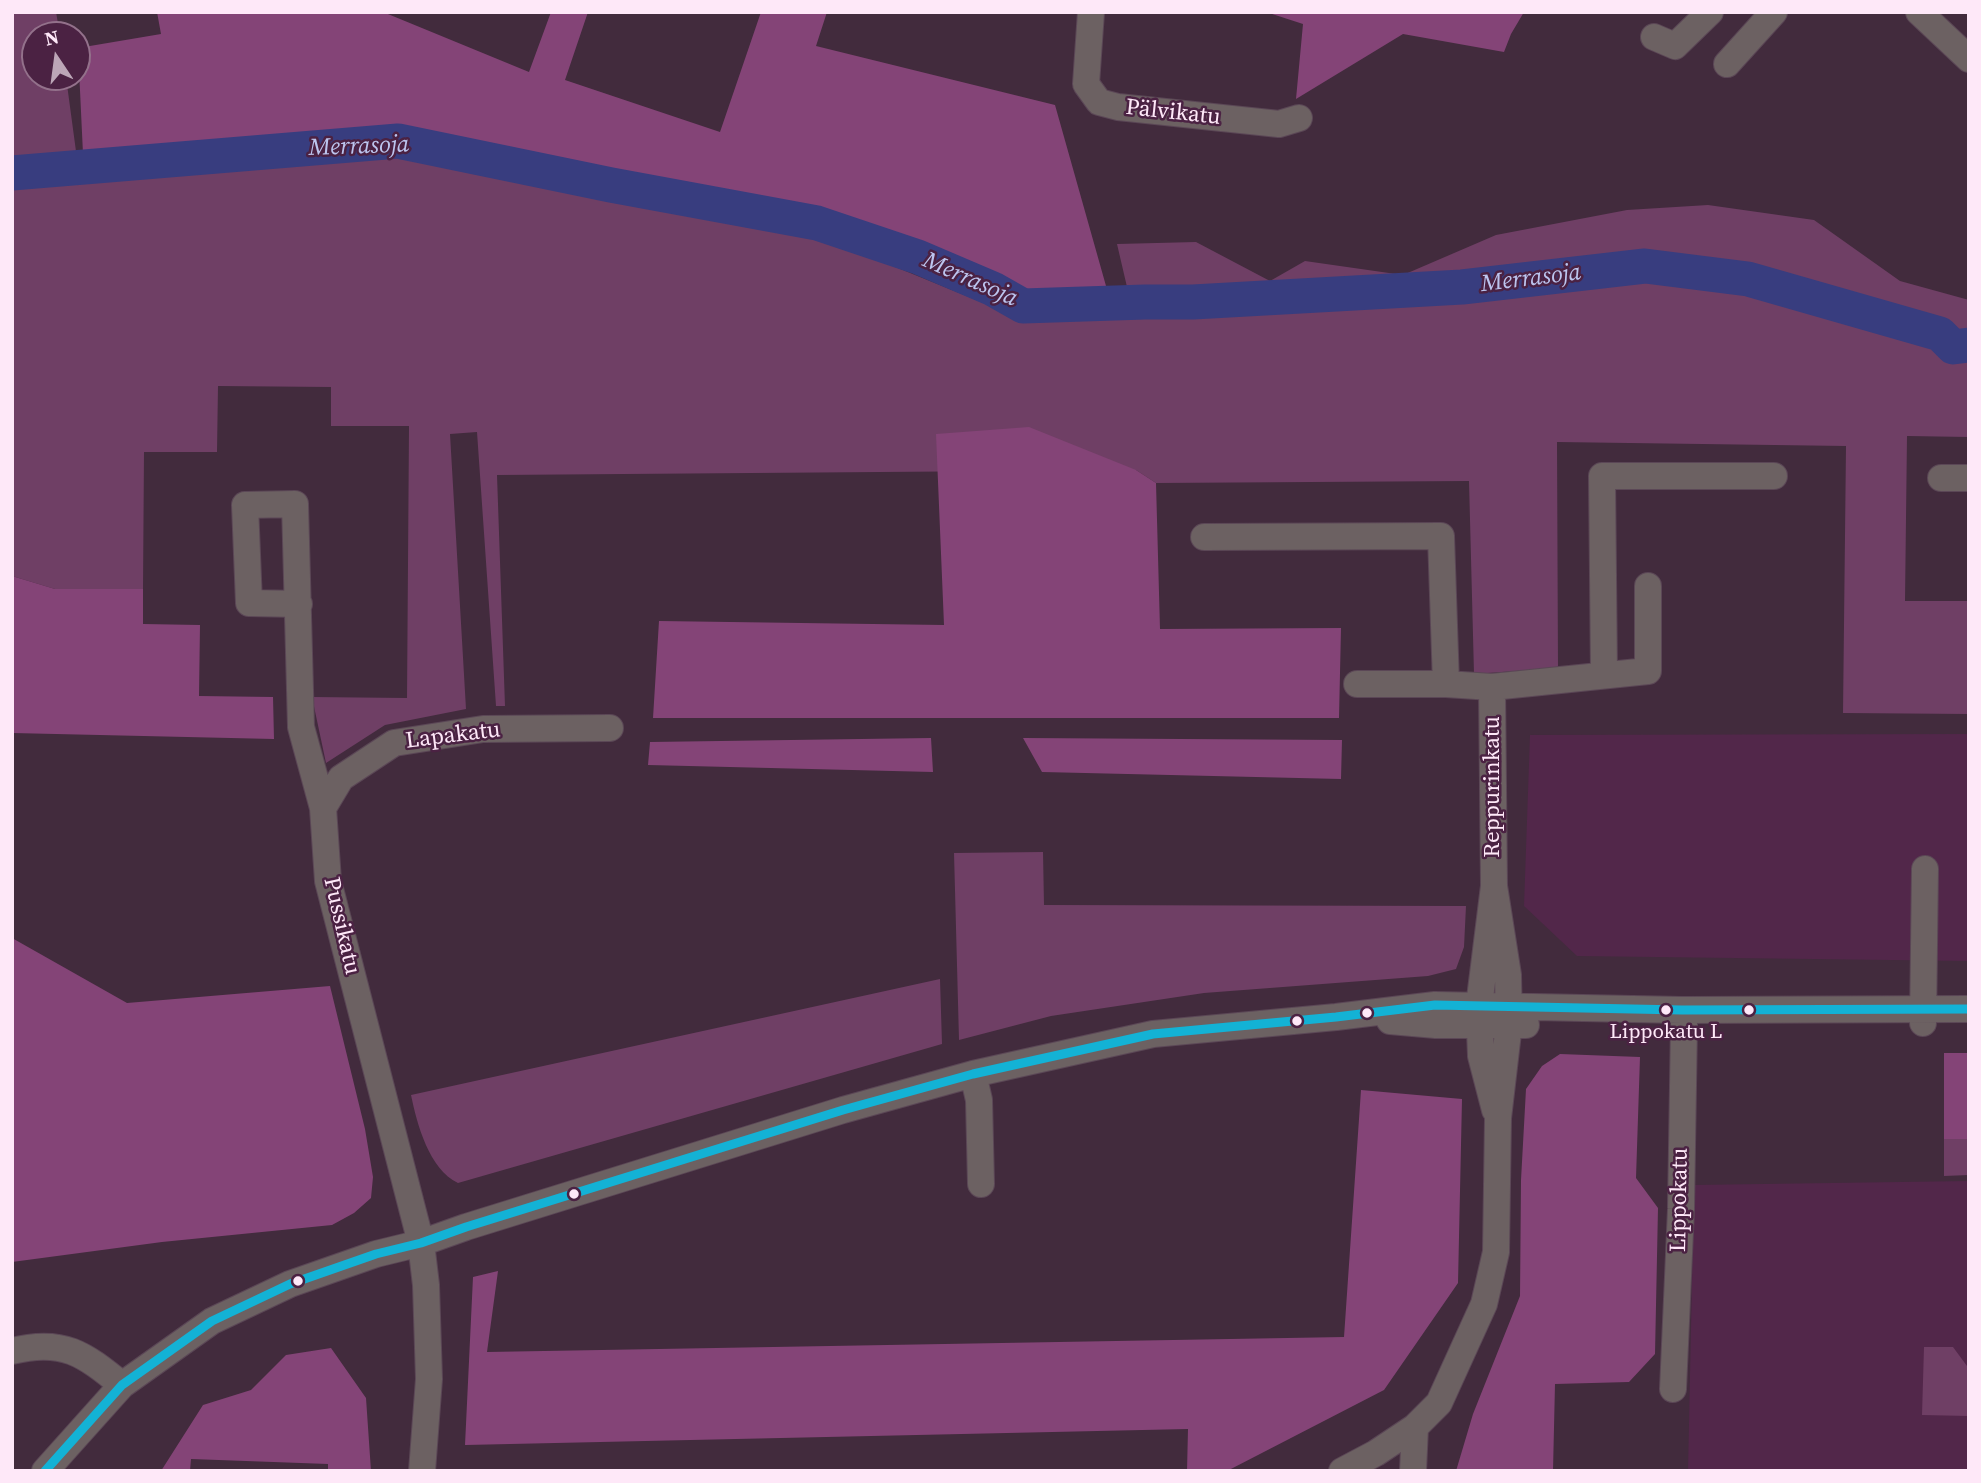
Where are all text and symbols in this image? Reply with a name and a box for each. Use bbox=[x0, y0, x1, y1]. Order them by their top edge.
north arrow bbox=[21, 21, 91, 91]
text: N bbox=[42, 23, 61, 52]
street label: Pälvikatu bbox=[1124, 94, 1222, 132]
water label: Merrasoja bbox=[308, 131, 410, 163]
water label: Merrasoja bbox=[918, 246, 1022, 314]
water label: Merrasoja bbox=[1479, 259, 1583, 299]
street label: Lapakatu bbox=[404, 716, 502, 756]
street label: Reppurinkatu bbox=[1479, 716, 1507, 858]
street label: Pussikatu bbox=[316, 875, 366, 977]
marker: Lippokatu L bbox=[1659, 1003, 1673, 1017]
unlabelled marker bbox=[1742, 1003, 1756, 1017]
unlabelled marker bbox=[1360, 1006, 1374, 1020]
unlabelled marker bbox=[1290, 1014, 1304, 1028]
place label: Lippokatu L bbox=[1610, 1020, 1722, 1046]
street label: Lippokatu bbox=[1665, 1148, 1695, 1252]
unlabelled marker bbox=[567, 1187, 581, 1201]
unlabelled marker bbox=[291, 1274, 305, 1288]

